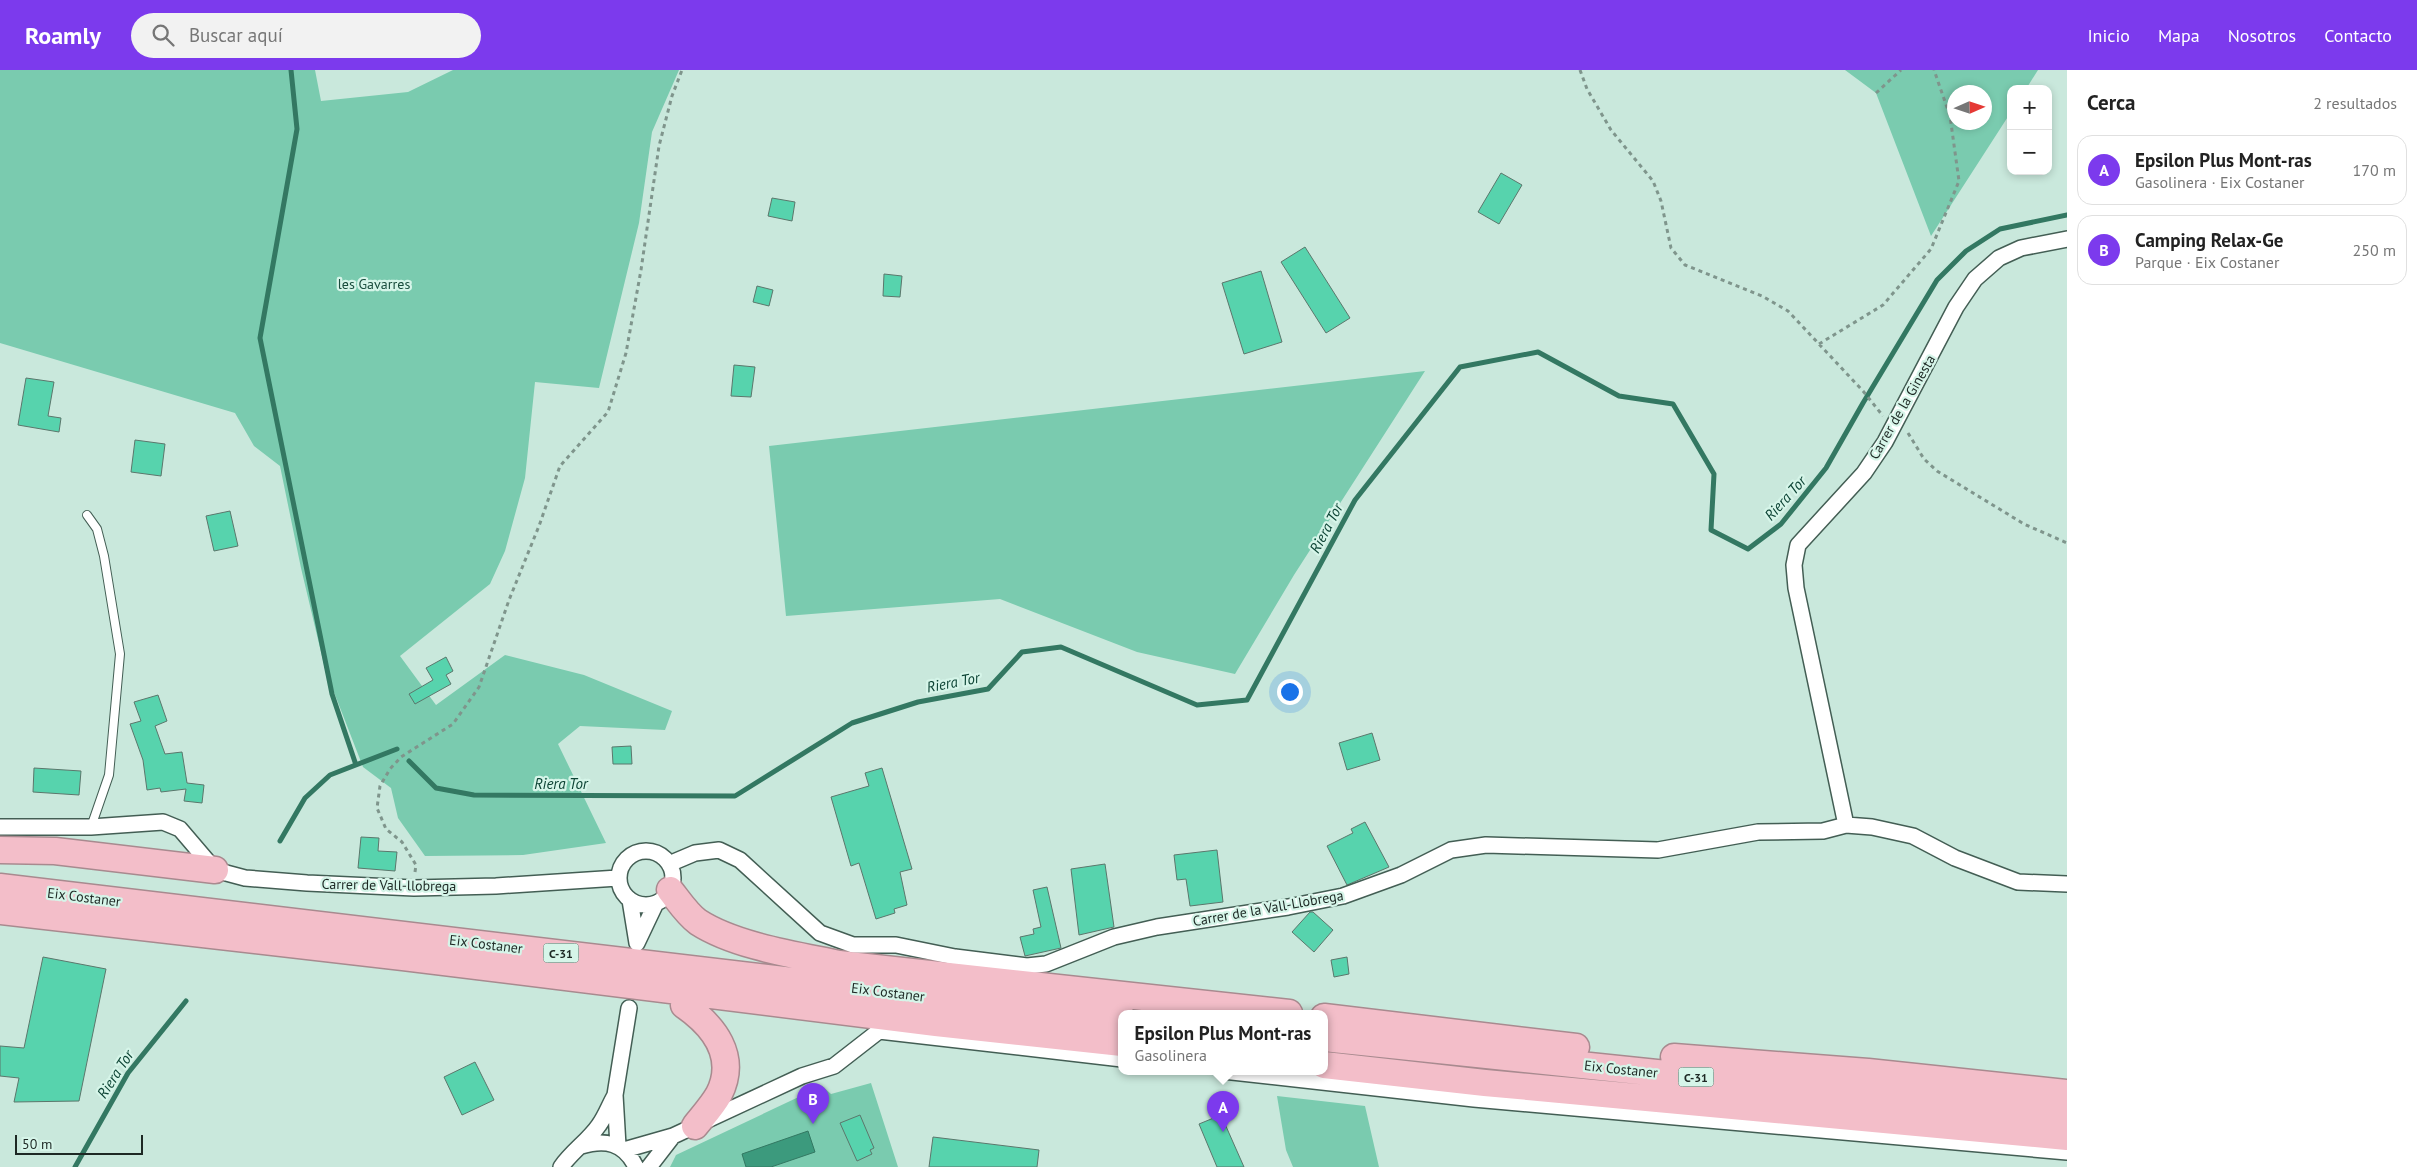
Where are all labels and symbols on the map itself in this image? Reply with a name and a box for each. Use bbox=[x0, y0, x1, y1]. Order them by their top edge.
north arrow bbox=[1947, 85, 1992, 130]
park label: les Gavarres bbox=[338, 275, 410, 293]
street label: Carrer de la Ginesta bbox=[1865, 352, 1939, 462]
water label: Riera Tor bbox=[1760, 471, 1811, 524]
water label: Riera Tor bbox=[1305, 499, 1347, 556]
water label: Riera Tor bbox=[925, 667, 982, 696]
your location bbox=[1277, 679, 1303, 705]
water label: Riera Tor bbox=[534, 774, 589, 793]
street label: Carrer de Vall-llobrega bbox=[322, 875, 457, 895]
street label: Eix Costaner bbox=[46, 884, 122, 910]
street label: Carrer de la Vall-Llobrega bbox=[1191, 886, 1345, 930]
street label: Eix Costaner bbox=[448, 931, 524, 957]
road number: C-31 bbox=[544, 944, 578, 962]
street label: Eix Costaner bbox=[850, 979, 926, 1005]
water label: Riera Tor bbox=[92, 1045, 138, 1102]
street label: Eix Costaner bbox=[1583, 1056, 1659, 1082]
road number: C-31 bbox=[1678, 1068, 1714, 1086]
pin: B bbox=[797, 1083, 829, 1124]
pin: A bbox=[1207, 1091, 1239, 1132]
scale bar bbox=[15, 1132, 142, 1155]

